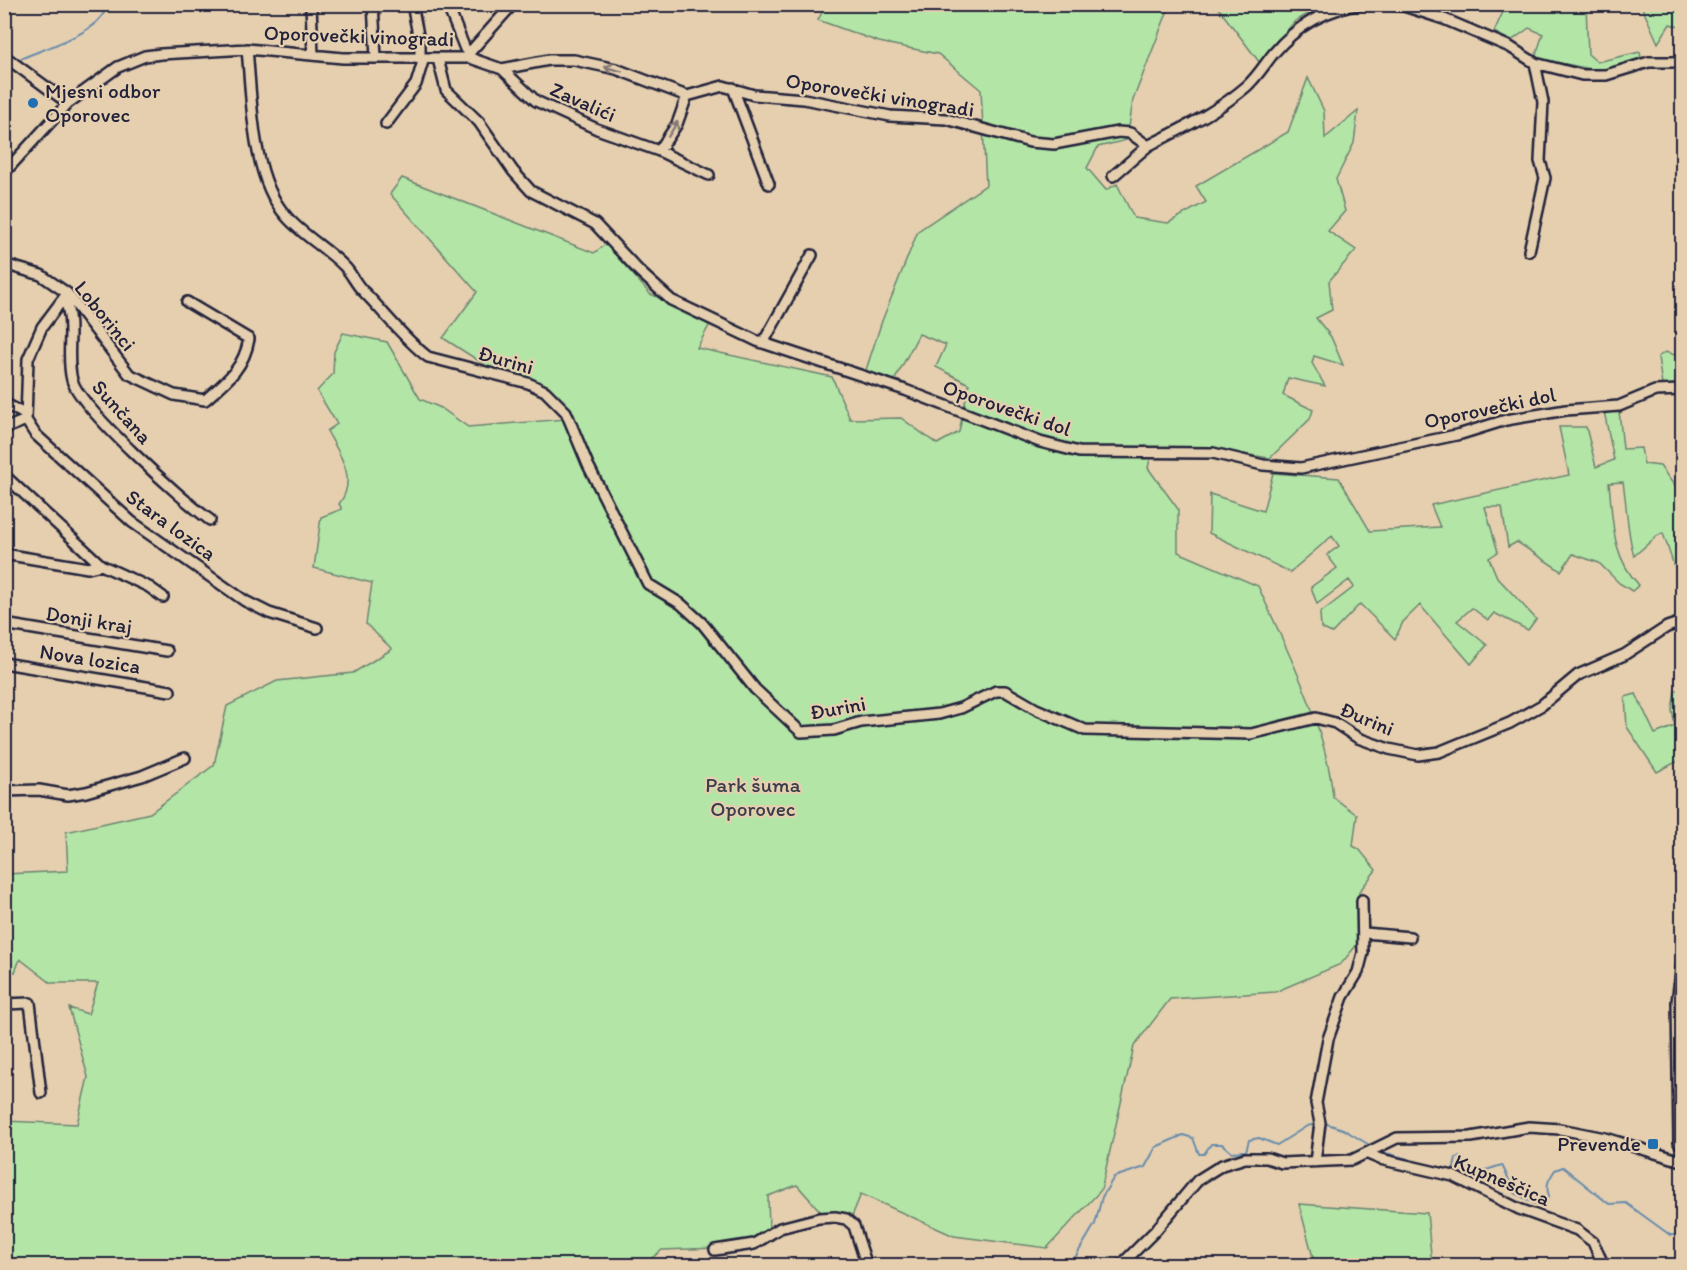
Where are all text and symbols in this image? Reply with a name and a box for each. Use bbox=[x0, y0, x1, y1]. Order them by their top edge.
street label: Oporovečki vinogradi bbox=[263, 20, 455, 51]
one-way arrow bbox=[604, 62, 623, 74]
street label: Oporovečki vinogradi bbox=[784, 67, 976, 122]
street label: Zavalići bbox=[546, 76, 620, 127]
place label: Mjesni odbor Oporovec bbox=[45, 78, 161, 127]
marker: Mjesni odbor Oporovec bbox=[26, 96, 40, 110]
one-way arrow bbox=[668, 121, 680, 138]
street label: Loborinci bbox=[69, 275, 141, 356]
street label: Đurini bbox=[476, 340, 537, 379]
street label: Sunčana bbox=[87, 374, 158, 449]
street label: Oporovečki dol bbox=[940, 374, 1075, 441]
street label: Oporovečki dol bbox=[1422, 381, 1558, 434]
street label: Stara lozica bbox=[121, 484, 221, 566]
street label: Donji kraj bbox=[44, 600, 134, 639]
street label: Nova lozica bbox=[38, 638, 142, 679]
street label: Đurini bbox=[808, 690, 868, 725]
street label: Đurini bbox=[1336, 696, 1398, 741]
park label: Park šuma Oporovec bbox=[705, 772, 801, 821]
place label: Prevende bbox=[1557, 1131, 1641, 1156]
marker: Prevende bbox=[1646, 1137, 1660, 1151]
street label: Kupneščica bbox=[1450, 1148, 1554, 1211]

